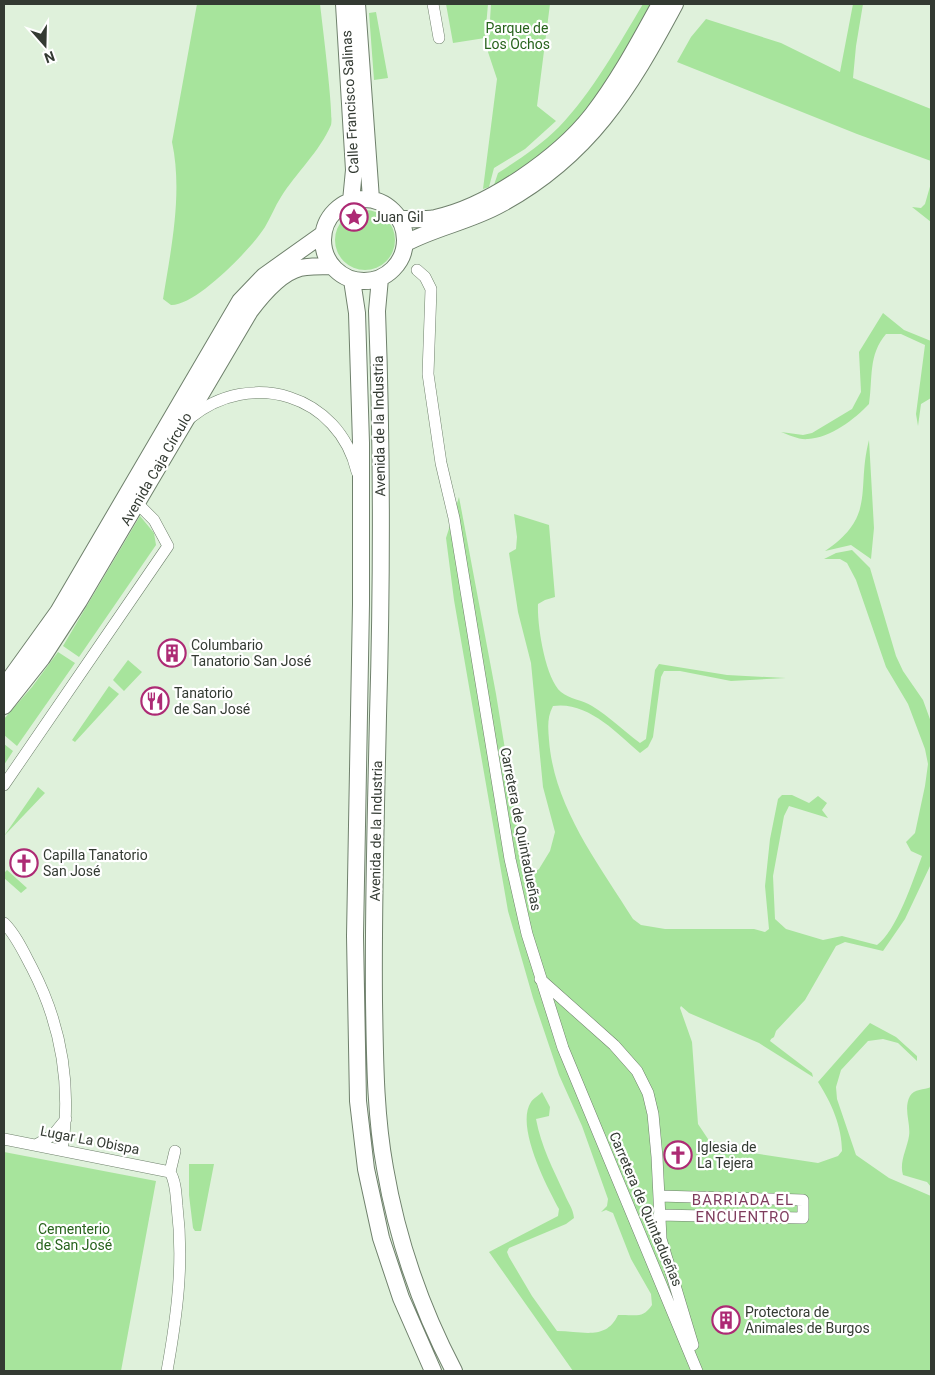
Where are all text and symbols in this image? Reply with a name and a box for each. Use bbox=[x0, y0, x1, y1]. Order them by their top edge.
north arrow bbox=[20, 20, 70, 70]
park label: Parque de Los Ochos bbox=[484, 20, 550, 52]
street label: Calle Francisco Salinas bbox=[338, 30, 362, 174]
text: N bbox=[42, 48, 57, 66]
place icon: Juan Gil bbox=[339, 202, 369, 232]
place label: Juan Gil bbox=[373, 209, 424, 225]
street label: Avenida de la Industria bbox=[370, 355, 388, 497]
street label: Avenida Caja Círculo bbox=[117, 410, 195, 528]
place label: Columbario Tanatorio San José bbox=[191, 637, 311, 669]
building icon: Columbario Tanatorio San José bbox=[157, 638, 187, 668]
place label: Tanatorio de San José bbox=[174, 685, 250, 717]
restaurant icon: Tanatorio de San José bbox=[140, 686, 170, 716]
street label: Carretera de Quintadueñas bbox=[497, 746, 545, 912]
street label: Avenida de la Industria bbox=[367, 760, 385, 902]
place label: Capilla Tanatorio San José bbox=[43, 847, 148, 879]
church icon: Capilla Tanatorio San José bbox=[9, 848, 39, 878]
street label: Lugar La Obispa bbox=[39, 1123, 141, 1157]
street label: Carretera de Quintadueñas bbox=[606, 1129, 686, 1289]
place label: Iglesia de La Tejera bbox=[697, 1139, 757, 1171]
church icon: Iglesia de La Tejera bbox=[663, 1140, 693, 1170]
district label: BARRIADA EL ENCUENTRO bbox=[692, 1191, 794, 1226]
park label: Cementerio de San José bbox=[36, 1221, 112, 1253]
place label: Protectora de Animales de Burgos bbox=[745, 1304, 870, 1336]
building icon: Protectora de Animales de Burgos bbox=[711, 1305, 741, 1335]

